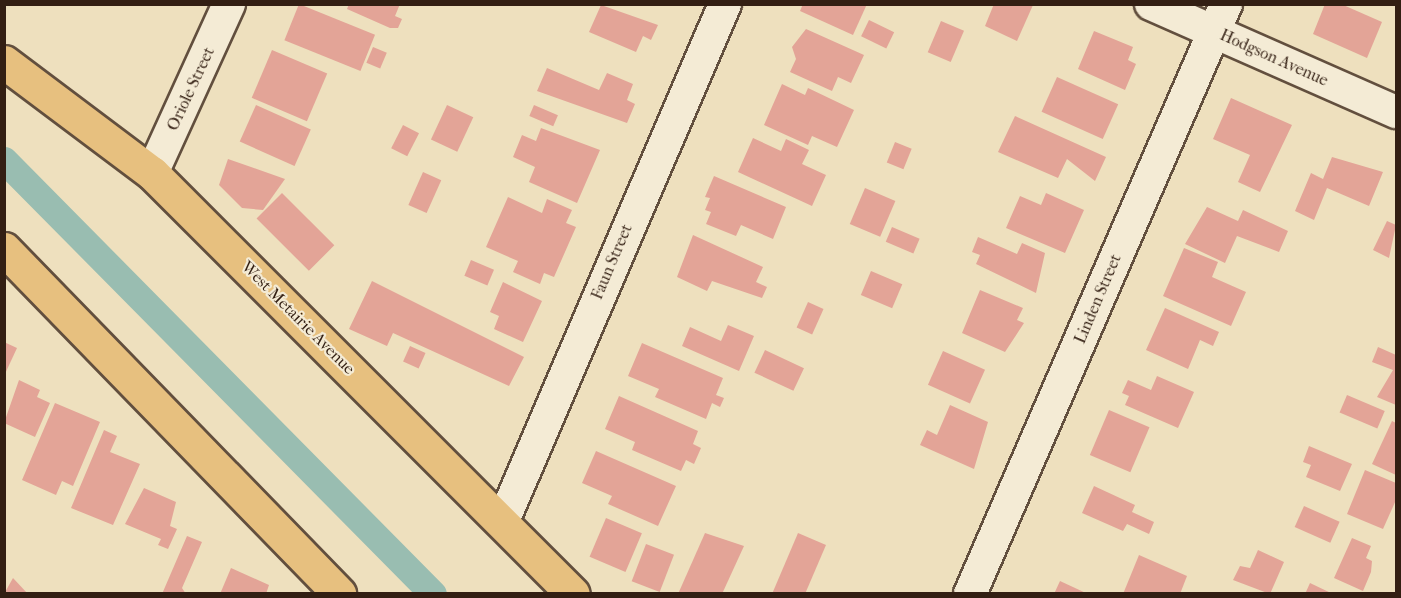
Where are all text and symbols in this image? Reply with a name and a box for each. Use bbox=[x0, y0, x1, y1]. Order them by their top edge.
street label: Hodgson Avenue bbox=[1217, 26, 1331, 90]
street label: Oriole Street bbox=[163, 44, 219, 134]
street label: Faun Street bbox=[588, 222, 636, 302]
street label: Linden Street bbox=[1071, 251, 1125, 347]
street label: West Metairie Avenue bbox=[237, 257, 359, 379]

